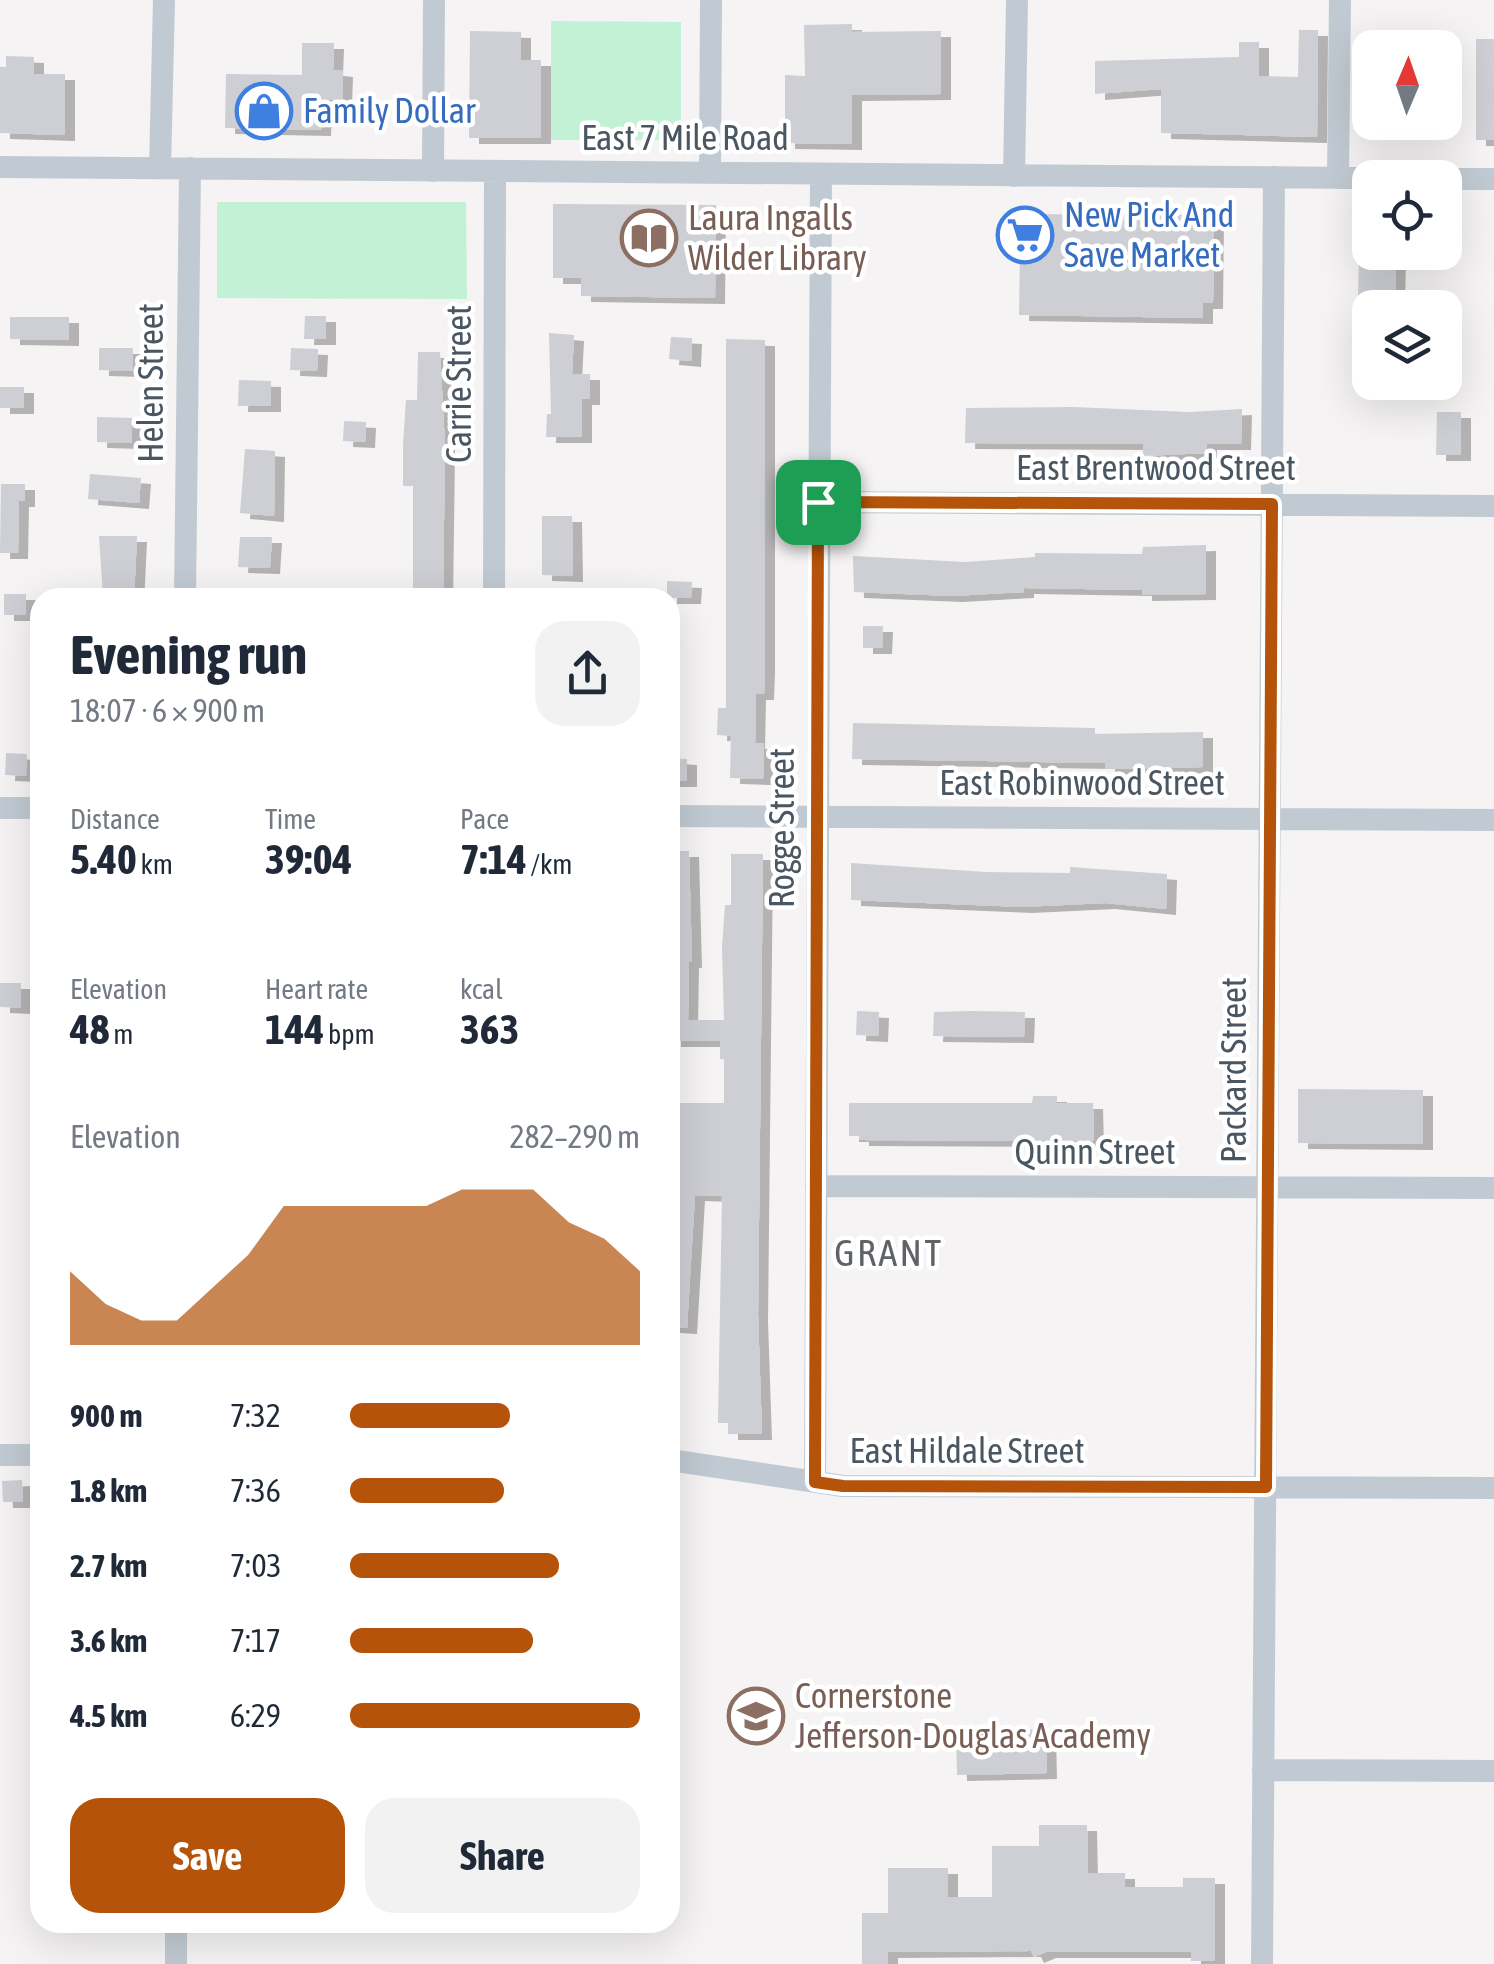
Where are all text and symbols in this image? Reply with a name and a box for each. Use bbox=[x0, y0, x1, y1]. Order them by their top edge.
north arrow bbox=[1352, 30, 1462, 140]
map controls bbox=[1352, 30, 1462, 400]
shop icon: Family Dollar bbox=[234, 81, 294, 141]
place label: Family Dollar bbox=[303, 90, 476, 130]
street label: East 7 Mile Road bbox=[581, 117, 789, 157]
button: locate bbox=[1352, 160, 1462, 270]
place label: New Pick And Save Market bbox=[1064, 194, 1234, 274]
place label: Laura Ingalls Wilder Library bbox=[688, 197, 867, 277]
supermarket icon: New Pick And Save Market bbox=[995, 205, 1055, 265]
library icon: Laura Ingalls Wilder Library bbox=[619, 208, 679, 268]
button: layers bbox=[1352, 290, 1462, 400]
street label: Helen Street bbox=[130, 303, 170, 463]
street label: Carrie Street bbox=[438, 305, 478, 463]
street label: East Brentwood Street bbox=[1016, 447, 1296, 487]
pin bbox=[776, 460, 861, 545]
icon: arrive bbox=[791, 475, 846, 530]
button: share bbox=[535, 621, 640, 726]
text: Evening run bbox=[70, 623, 307, 686]
text: 18:07 · 6 × 900 m bbox=[70, 692, 265, 729]
street label: Rogge Street bbox=[761, 748, 801, 908]
street label: East Robinwood Street bbox=[939, 762, 1225, 802]
text: Distance bbox=[70, 803, 160, 835]
text: Time bbox=[265, 803, 316, 835]
text: Pace bbox=[460, 803, 509, 835]
text: 5.40 bbox=[70, 835, 137, 883]
text: 39:04 bbox=[265, 835, 352, 883]
text: 7:14 bbox=[460, 835, 527, 883]
text: km bbox=[137, 848, 173, 880]
text: /km bbox=[527, 848, 572, 880]
text: Elevation bbox=[70, 973, 167, 1005]
text: Heart rate bbox=[265, 973, 368, 1005]
text: kcal bbox=[460, 973, 503, 1005]
street label: Packard Street bbox=[1213, 977, 1253, 1163]
text: 48 bbox=[70, 1005, 109, 1053]
text: 144 bbox=[265, 1005, 324, 1053]
text: 363 bbox=[460, 1005, 519, 1053]
text: m bbox=[109, 1018, 133, 1050]
text: bpm bbox=[324, 1018, 375, 1050]
text: Elevation bbox=[70, 1118, 181, 1155]
text: 282–290 m bbox=[510, 1118, 640, 1155]
street label: Quinn Street bbox=[1015, 1131, 1175, 1171]
district label: GRANT bbox=[834, 1231, 944, 1274]
text: 900 m bbox=[70, 1397, 143, 1434]
text: 7:32 bbox=[230, 1397, 281, 1434]
street label: East Hildale Street bbox=[850, 1430, 1085, 1470]
text: 1.8 km bbox=[70, 1472, 147, 1509]
text: 7:36 bbox=[230, 1472, 281, 1509]
text: 2.7 km bbox=[70, 1547, 147, 1584]
text: 7:03 bbox=[230, 1547, 281, 1584]
text: 3.6 km bbox=[70, 1622, 147, 1659]
text: 7:17 bbox=[230, 1622, 281, 1659]
place label: Cornerstone Jefferson-Douglas Academy bbox=[795, 1675, 1151, 1755]
school or university icon: Cornerstone Jefferson-Douglas Academy bbox=[726, 1686, 786, 1746]
text: 4.5 km bbox=[70, 1697, 147, 1734]
text: 6:29 bbox=[230, 1697, 281, 1734]
button: Save bbox=[70, 1798, 345, 1913]
button: Share bbox=[365, 1798, 640, 1913]

